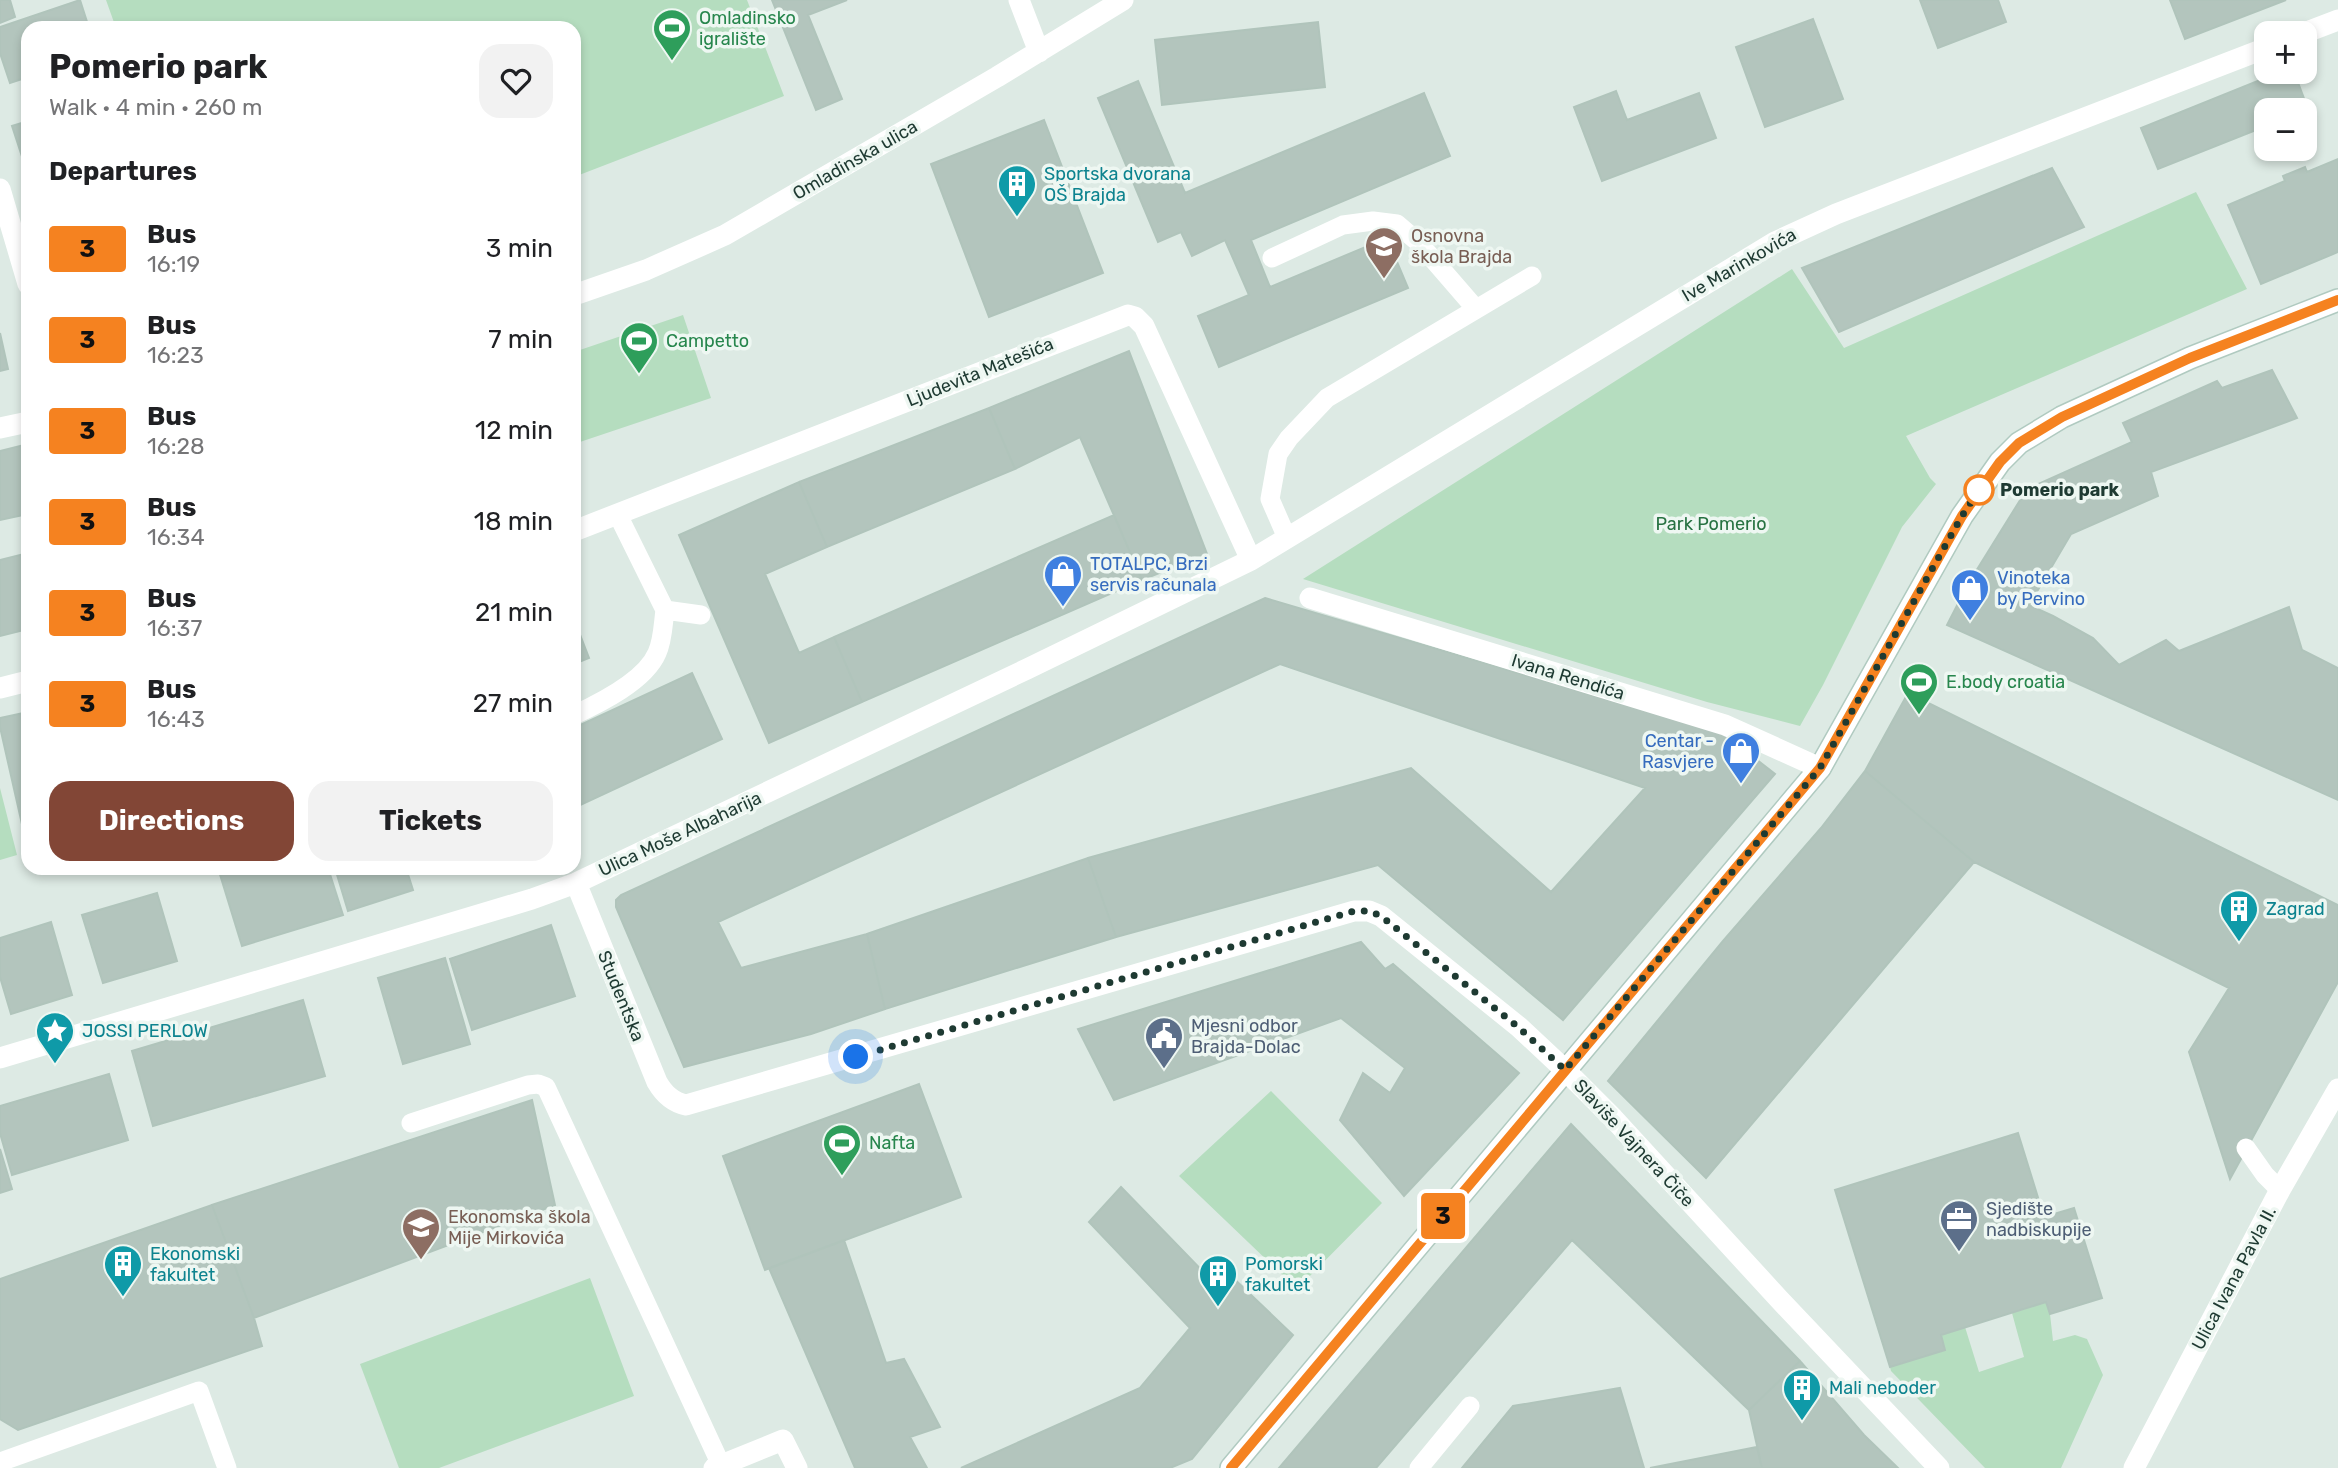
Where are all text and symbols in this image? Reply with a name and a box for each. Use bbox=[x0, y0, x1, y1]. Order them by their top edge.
sports icon: Omladinsko igralište bbox=[651, 7, 693, 62]
place label: Omladinsko igralište bbox=[699, 7, 796, 50]
map controls bbox=[2254, 21, 2317, 161]
button: + bbox=[2254, 21, 2317, 84]
button: heart bbox=[479, 44, 553, 118]
text: Pomerio park bbox=[49, 47, 267, 86]
text: Walk · 4 min · 260 m bbox=[49, 93, 263, 121]
button: − bbox=[2254, 98, 2317, 161]
street label: Omladinska ulica bbox=[789, 115, 921, 205]
text: Departures bbox=[49, 156, 197, 187]
building icon: Sportska dvorana OŠ Brajda bbox=[996, 163, 1038, 218]
place label: Sportska dvorana OŠ Brajda bbox=[1044, 163, 1191, 206]
text: Bus bbox=[147, 219, 196, 250]
street label: Ive Marinkovića bbox=[1678, 223, 1800, 307]
school or university icon: Osnovna škola Brajda bbox=[1363, 225, 1405, 280]
place label: Osnovna škola Brajda bbox=[1411, 225, 1512, 268]
text: 3 min bbox=[486, 233, 553, 264]
text: 3 bbox=[80, 235, 95, 263]
text: 16:19 bbox=[147, 250, 200, 278]
text: Bus bbox=[147, 310, 196, 341]
sports icon: Campetto bbox=[618, 320, 660, 375]
text: 7 min bbox=[488, 324, 553, 355]
text: 3 bbox=[80, 326, 95, 354]
place label: Campetto bbox=[666, 330, 749, 352]
street label: Ljudevita Matešića bbox=[903, 333, 1057, 411]
text: 16:23 bbox=[147, 341, 204, 369]
text: Bus bbox=[147, 401, 196, 432]
text: 12 min bbox=[475, 415, 553, 446]
text: 3 bbox=[80, 417, 95, 445]
text: 16:28 bbox=[147, 432, 205, 460]
marker: Pomerio park bbox=[1964, 475, 1994, 505]
place label: Pomerio park bbox=[2000, 479, 2120, 501]
text: Bus bbox=[147, 492, 196, 523]
text: 18 min bbox=[474, 506, 553, 537]
text: 3 bbox=[80, 508, 95, 536]
park label: Park Pomerio bbox=[1655, 513, 1767, 535]
text: 16:34 bbox=[147, 523, 205, 551]
shop icon: TOTALPC, Brzi servis računala bbox=[1042, 553, 1084, 608]
place label: TOTALPC, Brzi servis računala bbox=[1090, 553, 1217, 596]
shop icon: Vinoteka by Pervino bbox=[1949, 567, 1991, 622]
place label: Vinoteka by Pervino bbox=[1997, 567, 2085, 610]
text: Bus bbox=[147, 583, 196, 614]
text: 21 min bbox=[475, 597, 553, 628]
text: 3 bbox=[80, 599, 95, 627]
text: 16:37 bbox=[147, 614, 202, 642]
street label: Ivana Rendića bbox=[1509, 649, 1627, 705]
sports icon: E.body croatia bbox=[1898, 661, 1940, 716]
place label: E.body croatia bbox=[1946, 671, 2065, 693]
text: Bus bbox=[147, 674, 196, 705]
text: 27 min bbox=[473, 688, 553, 719]
text: 3 bbox=[80, 690, 95, 718]
text: 16:43 bbox=[147, 705, 205, 733]
place label: Centar - Rasvjere bbox=[1642, 730, 1714, 773]
shop icon: Centar - Rasvjere bbox=[1720, 730, 1762, 785]
button: Directions bbox=[49, 781, 294, 861]
button: Tickets bbox=[308, 781, 553, 861]
street label: Ulica Moše Albaharija bbox=[595, 787, 765, 881]
building icon: Zagrad bbox=[2218, 888, 2260, 943]
place label: Zagrad bbox=[2266, 898, 2325, 920]
street label: Studentska bbox=[593, 947, 649, 1045]
place icon: JOSSI PERLOW bbox=[34, 1010, 76, 1065]
public building icon: Mjesni odbor Brajda-Dolac bbox=[1143, 1015, 1185, 1070]
place label: Mjesni odbor Brajda-Dolac bbox=[1191, 1015, 1301, 1058]
place label: JOSSI PERLOW bbox=[82, 1020, 208, 1042]
your location bbox=[838, 1039, 873, 1074]
street label: Slaviše Vajnera Čiče bbox=[1569, 1075, 1699, 1211]
sports icon: Nafta bbox=[821, 1122, 863, 1177]
place label: Nafta bbox=[869, 1132, 915, 1154]
line badge: 3 bbox=[1420, 1193, 1466, 1239]
office icon: Sjedište nadbiskupije bbox=[1938, 1198, 1980, 1253]
place label: Sjedište nadbiskupije bbox=[1986, 1198, 2092, 1241]
text: 3 bbox=[1435, 1202, 1451, 1230]
street label: Ulica Ivana Pavla II. bbox=[2187, 1202, 2281, 1354]
school or university icon: Ekonomska škola Mije Mirkovića bbox=[400, 1206, 442, 1261]
place label: Ekonomska škola Mije Mirkovića bbox=[448, 1206, 591, 1249]
building icon: Ekonomski fakultet bbox=[102, 1243, 144, 1298]
place label: Ekonomski fakultet bbox=[150, 1243, 240, 1286]
building icon: Pomorski fakultet bbox=[1197, 1253, 1239, 1308]
place label: Pomorski fakultet bbox=[1245, 1253, 1323, 1296]
building icon: Mali neboder bbox=[1781, 1367, 1823, 1422]
place label: Mali neboder bbox=[1829, 1377, 1936, 1399]

